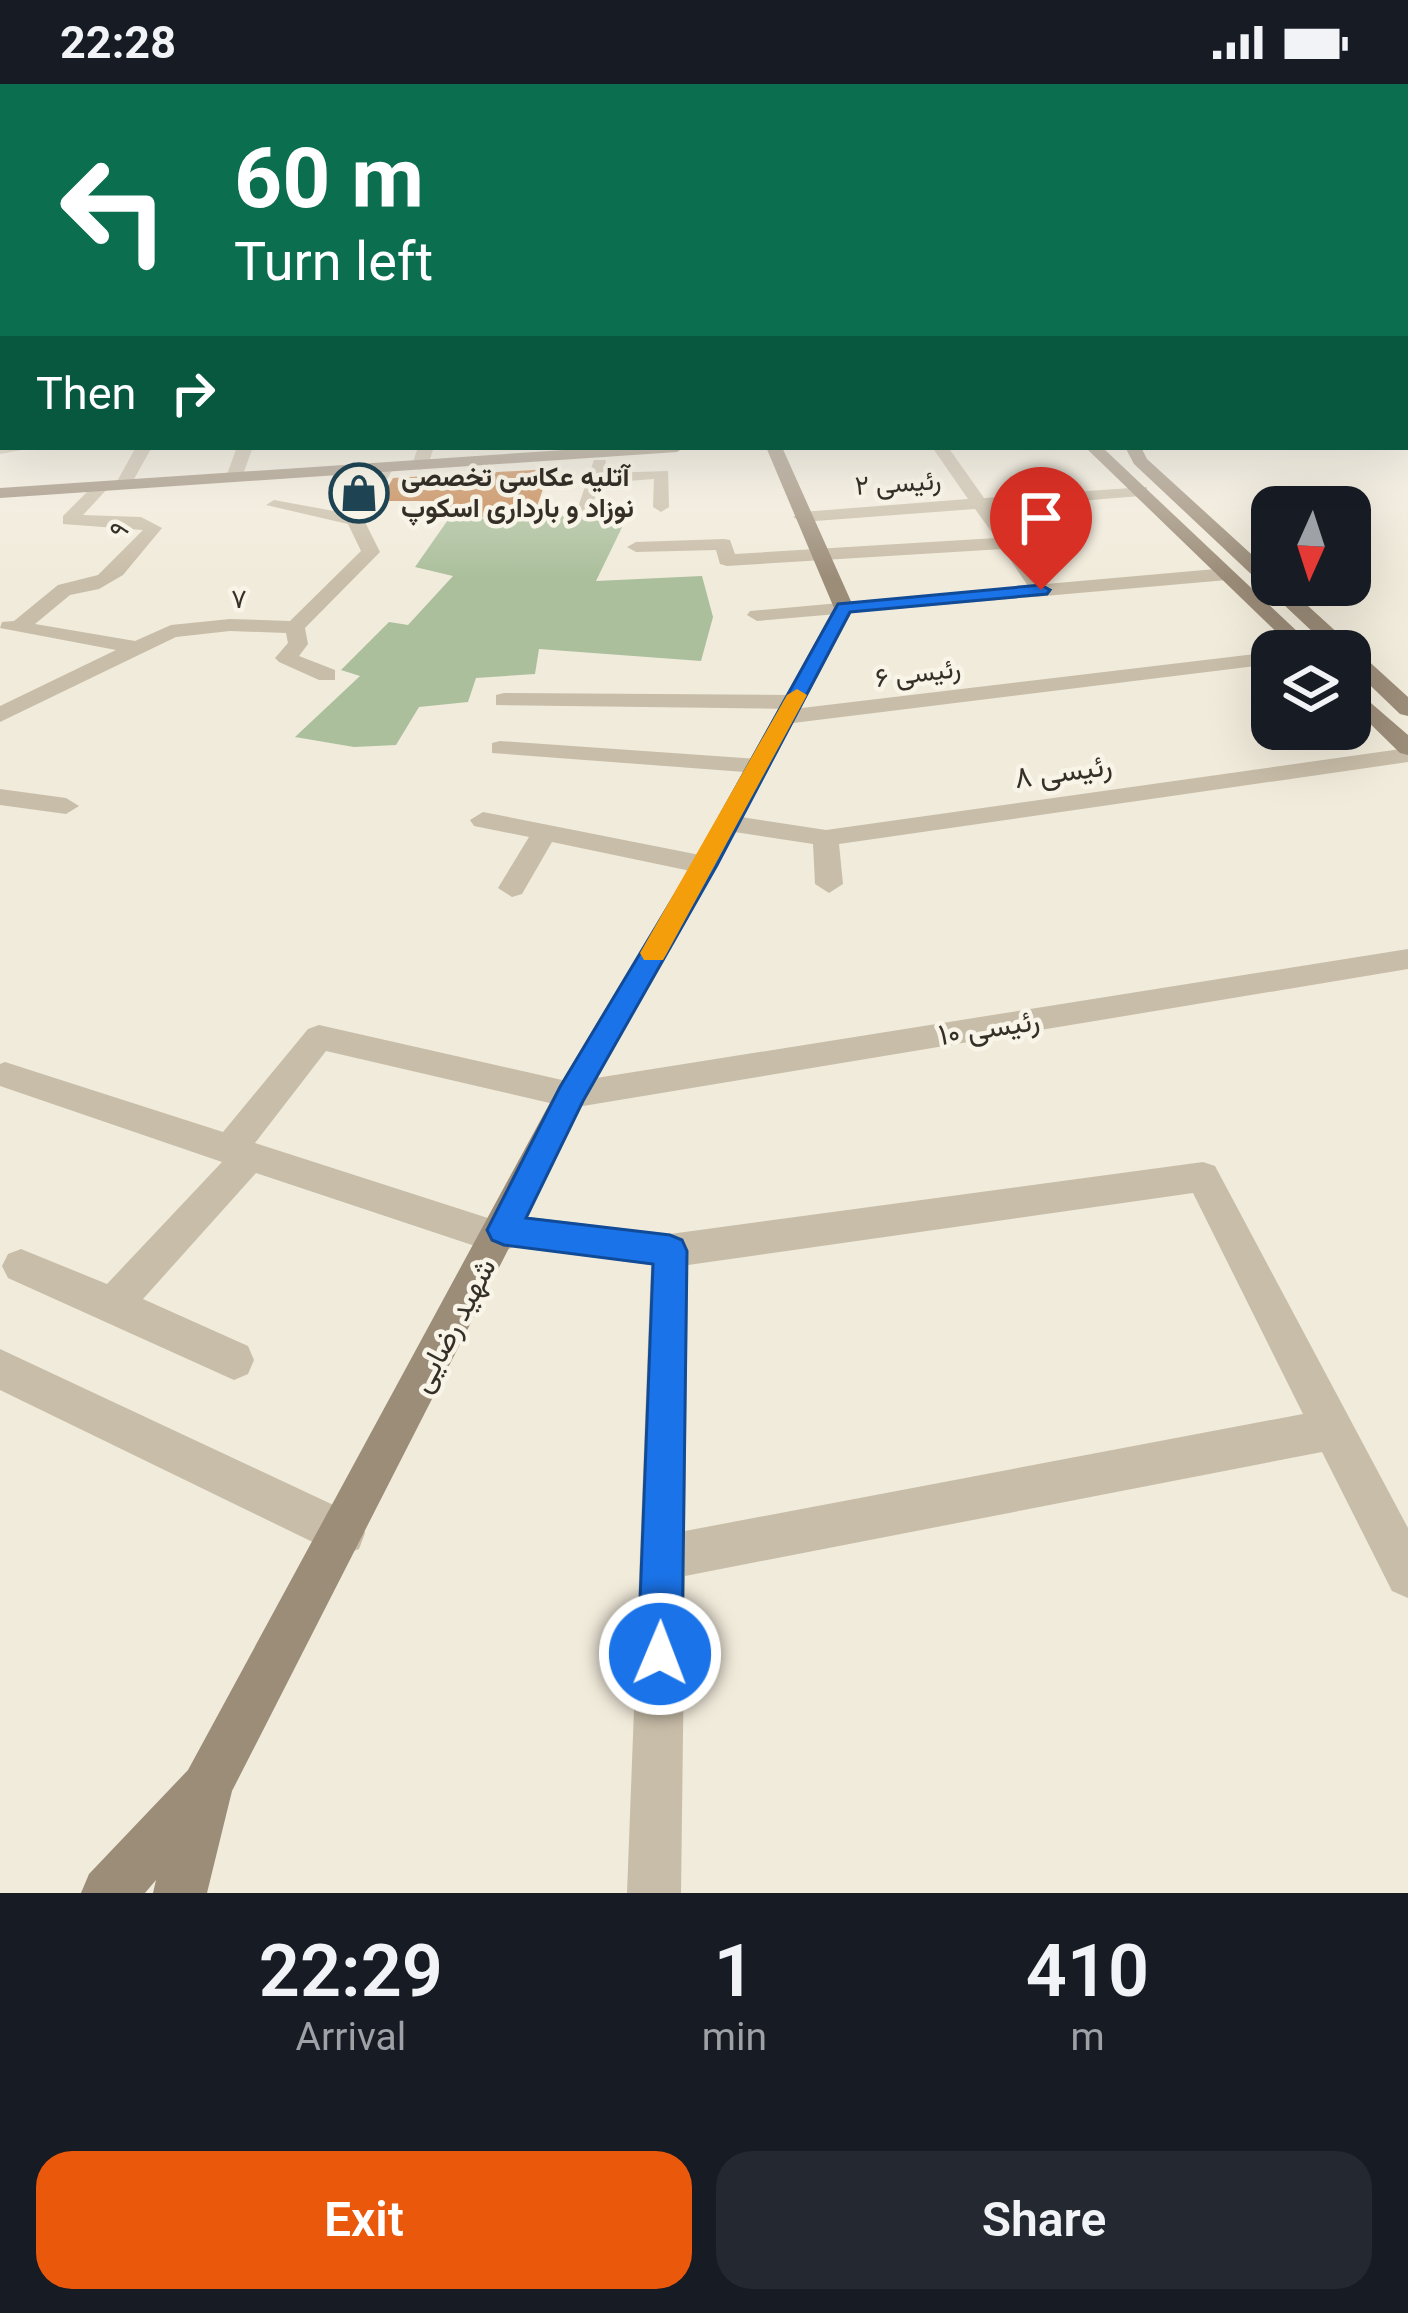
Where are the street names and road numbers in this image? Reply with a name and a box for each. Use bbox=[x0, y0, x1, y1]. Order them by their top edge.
street label: رئیسی ۲ bbox=[854, 464, 942, 503]
street label: ۹ bbox=[102, 516, 136, 544]
street label: ۷ bbox=[231, 583, 247, 615]
street label: رئیسی ۶ bbox=[874, 652, 963, 695]
street label: رئیسی ۸ bbox=[1012, 747, 1114, 796]
street label: رئیسی ۱۰ bbox=[936, 1002, 1042, 1053]
street label: شهید رضایی bbox=[403, 1252, 504, 1398]

